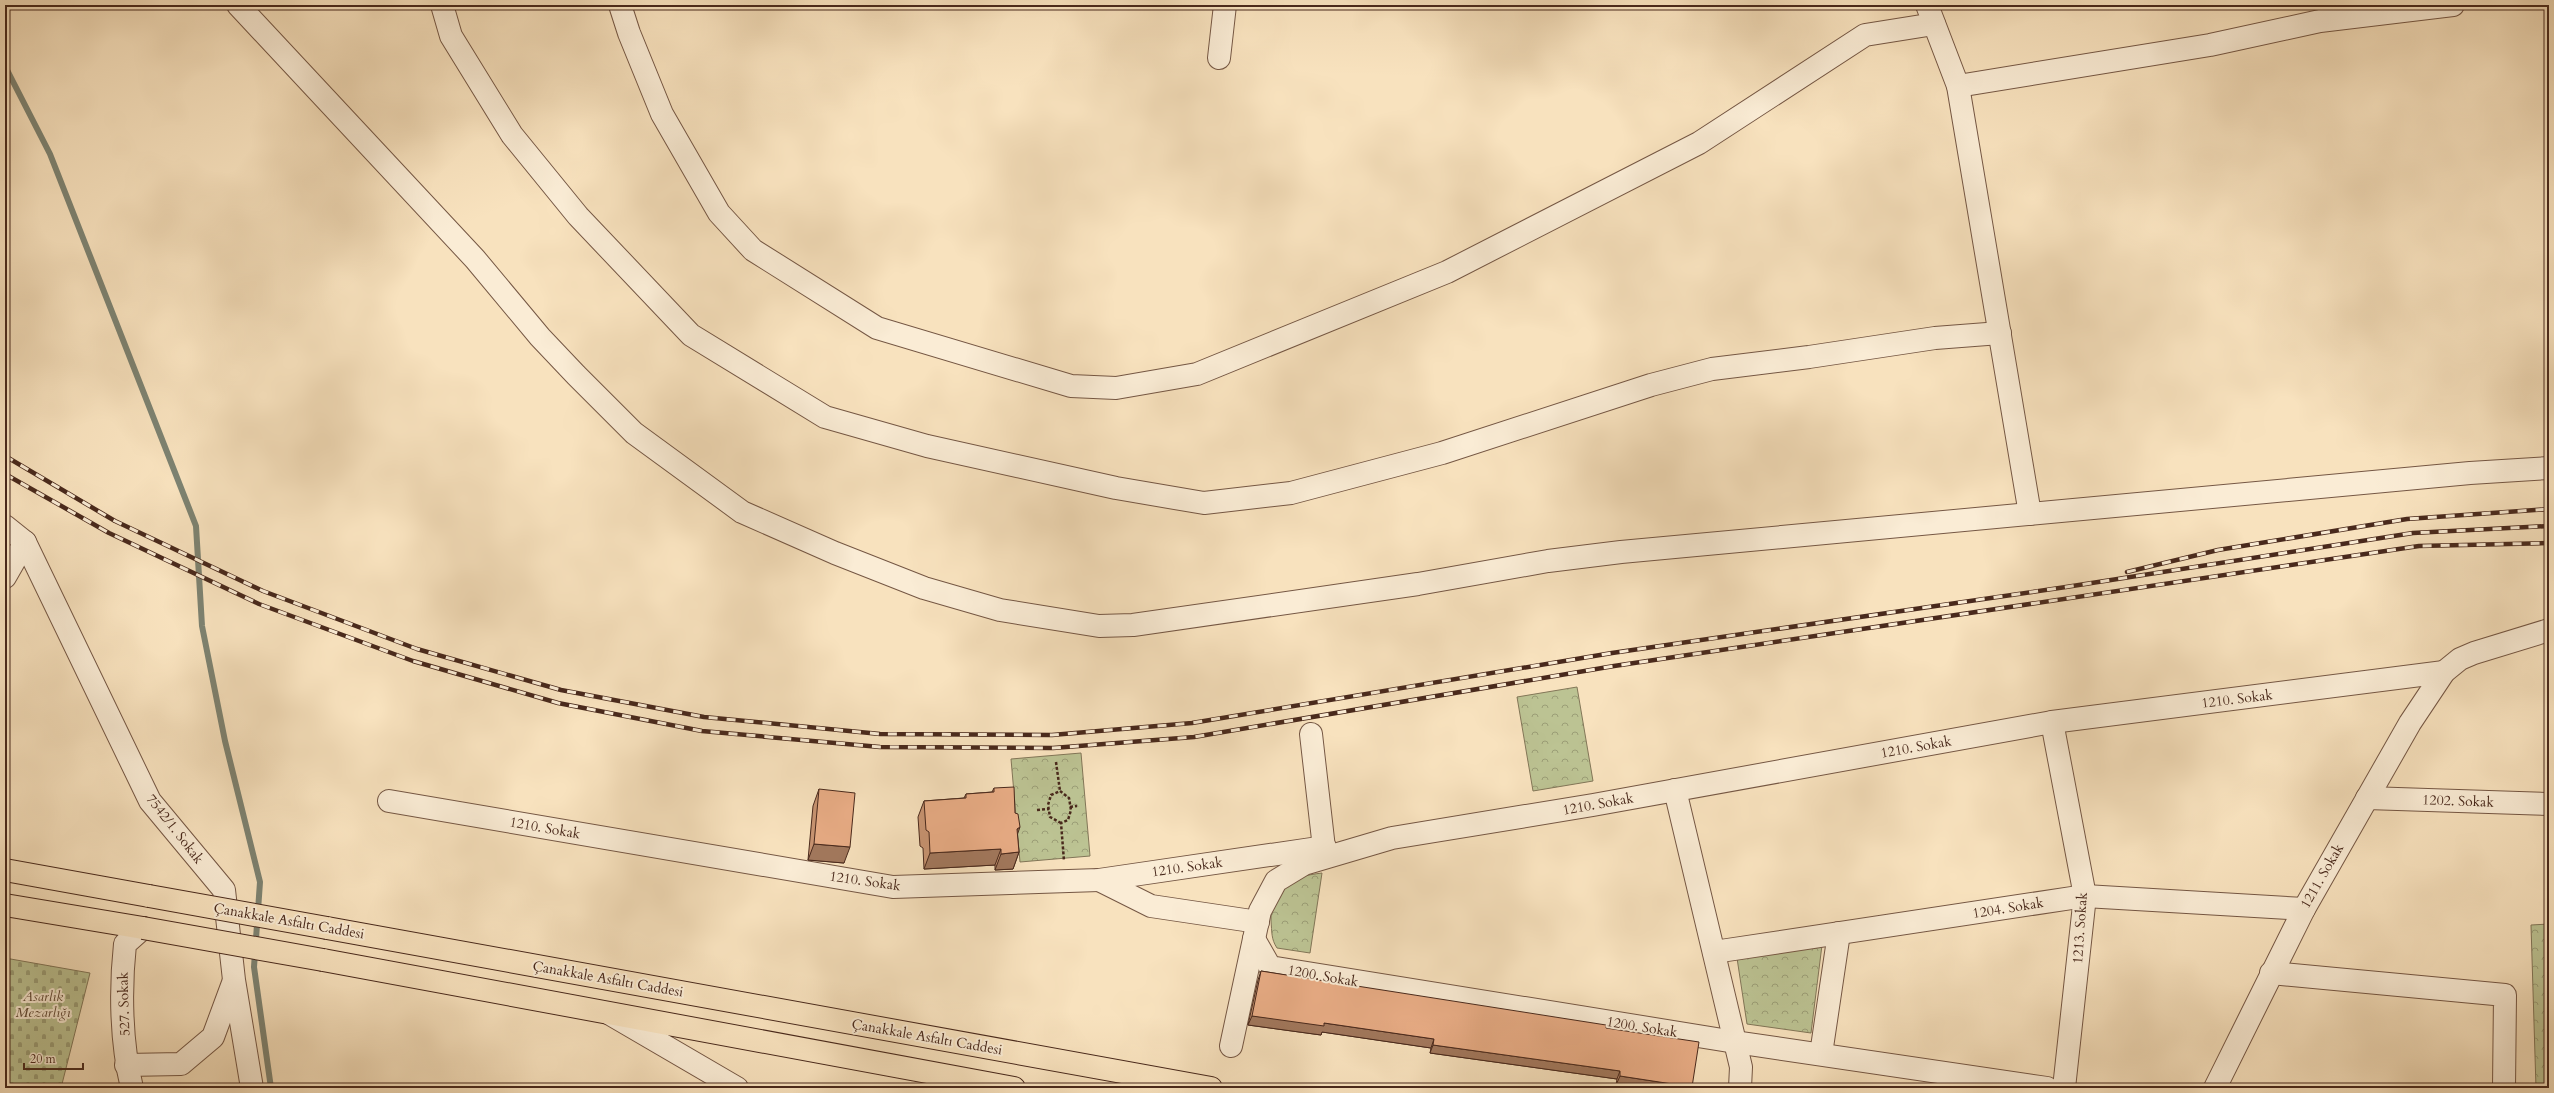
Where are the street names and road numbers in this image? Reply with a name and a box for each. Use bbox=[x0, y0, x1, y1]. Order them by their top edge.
street label: 1210. Sokak bbox=[2200, 685, 2274, 713]
street label: 1210. Sokak bbox=[1879, 731, 1953, 763]
street label: 1210. Sokak bbox=[1561, 788, 1635, 820]
street label: 7542/1. Sokak bbox=[142, 790, 208, 868]
street label: 1202. Sokak bbox=[2422, 790, 2495, 812]
street label: 1210. Sokak bbox=[508, 812, 582, 844]
street label: 1211. Sokak bbox=[2296, 840, 2348, 912]
street label: 1210. Sokak bbox=[1150, 853, 1224, 881]
street label: 1210. Sokak bbox=[828, 867, 902, 895]
street label: 1213. Sokak bbox=[2068, 891, 2092, 964]
street label: 1204. Sokak bbox=[1971, 893, 2045, 923]
street label: Çanakkale Asfaltı Caddesi bbox=[212, 898, 366, 944]
street label: Çanakkale Asfaltı Caddesi bbox=[531, 956, 685, 1002]
street label: 1200. Sokak bbox=[1286, 960, 1360, 992]
street label: 527. Sokak bbox=[113, 971, 135, 1037]
street label: 1200. Sokak bbox=[1605, 1012, 1679, 1042]
street label: Çanakkale Asfaltı Caddesi bbox=[850, 1014, 1004, 1060]

